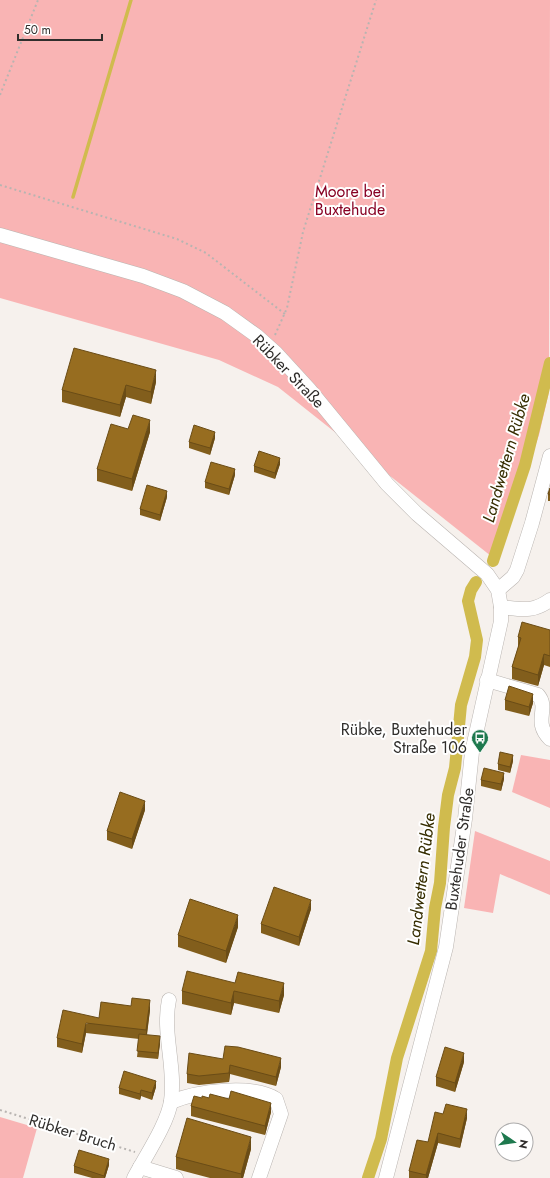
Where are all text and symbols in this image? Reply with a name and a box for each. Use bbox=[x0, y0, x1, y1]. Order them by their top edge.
scale bar bbox=[18, 16, 102, 42]
text: 50 m bbox=[24, 21, 51, 39]
park label: Moore bei Buxtehude bbox=[315, 180, 385, 221]
street label: Rübker Straße bbox=[247, 329, 330, 413]
water label: Landwettern Rübke bbox=[476, 390, 536, 525]
place label: Rübke, Buxtehuder Straße 106 bbox=[341, 718, 468, 759]
bus stop icon: Rübke, Buxtehuder Straße 106 bbox=[470, 728, 490, 753]
street label: Buxtehuder Straße bbox=[440, 786, 479, 912]
water label: Landwettern Rübke bbox=[401, 811, 441, 946]
street label: Rübker Bruch bbox=[26, 1108, 120, 1157]
north arrow bbox=[494, 1122, 534, 1162]
text: N bbox=[515, 1138, 533, 1150]

